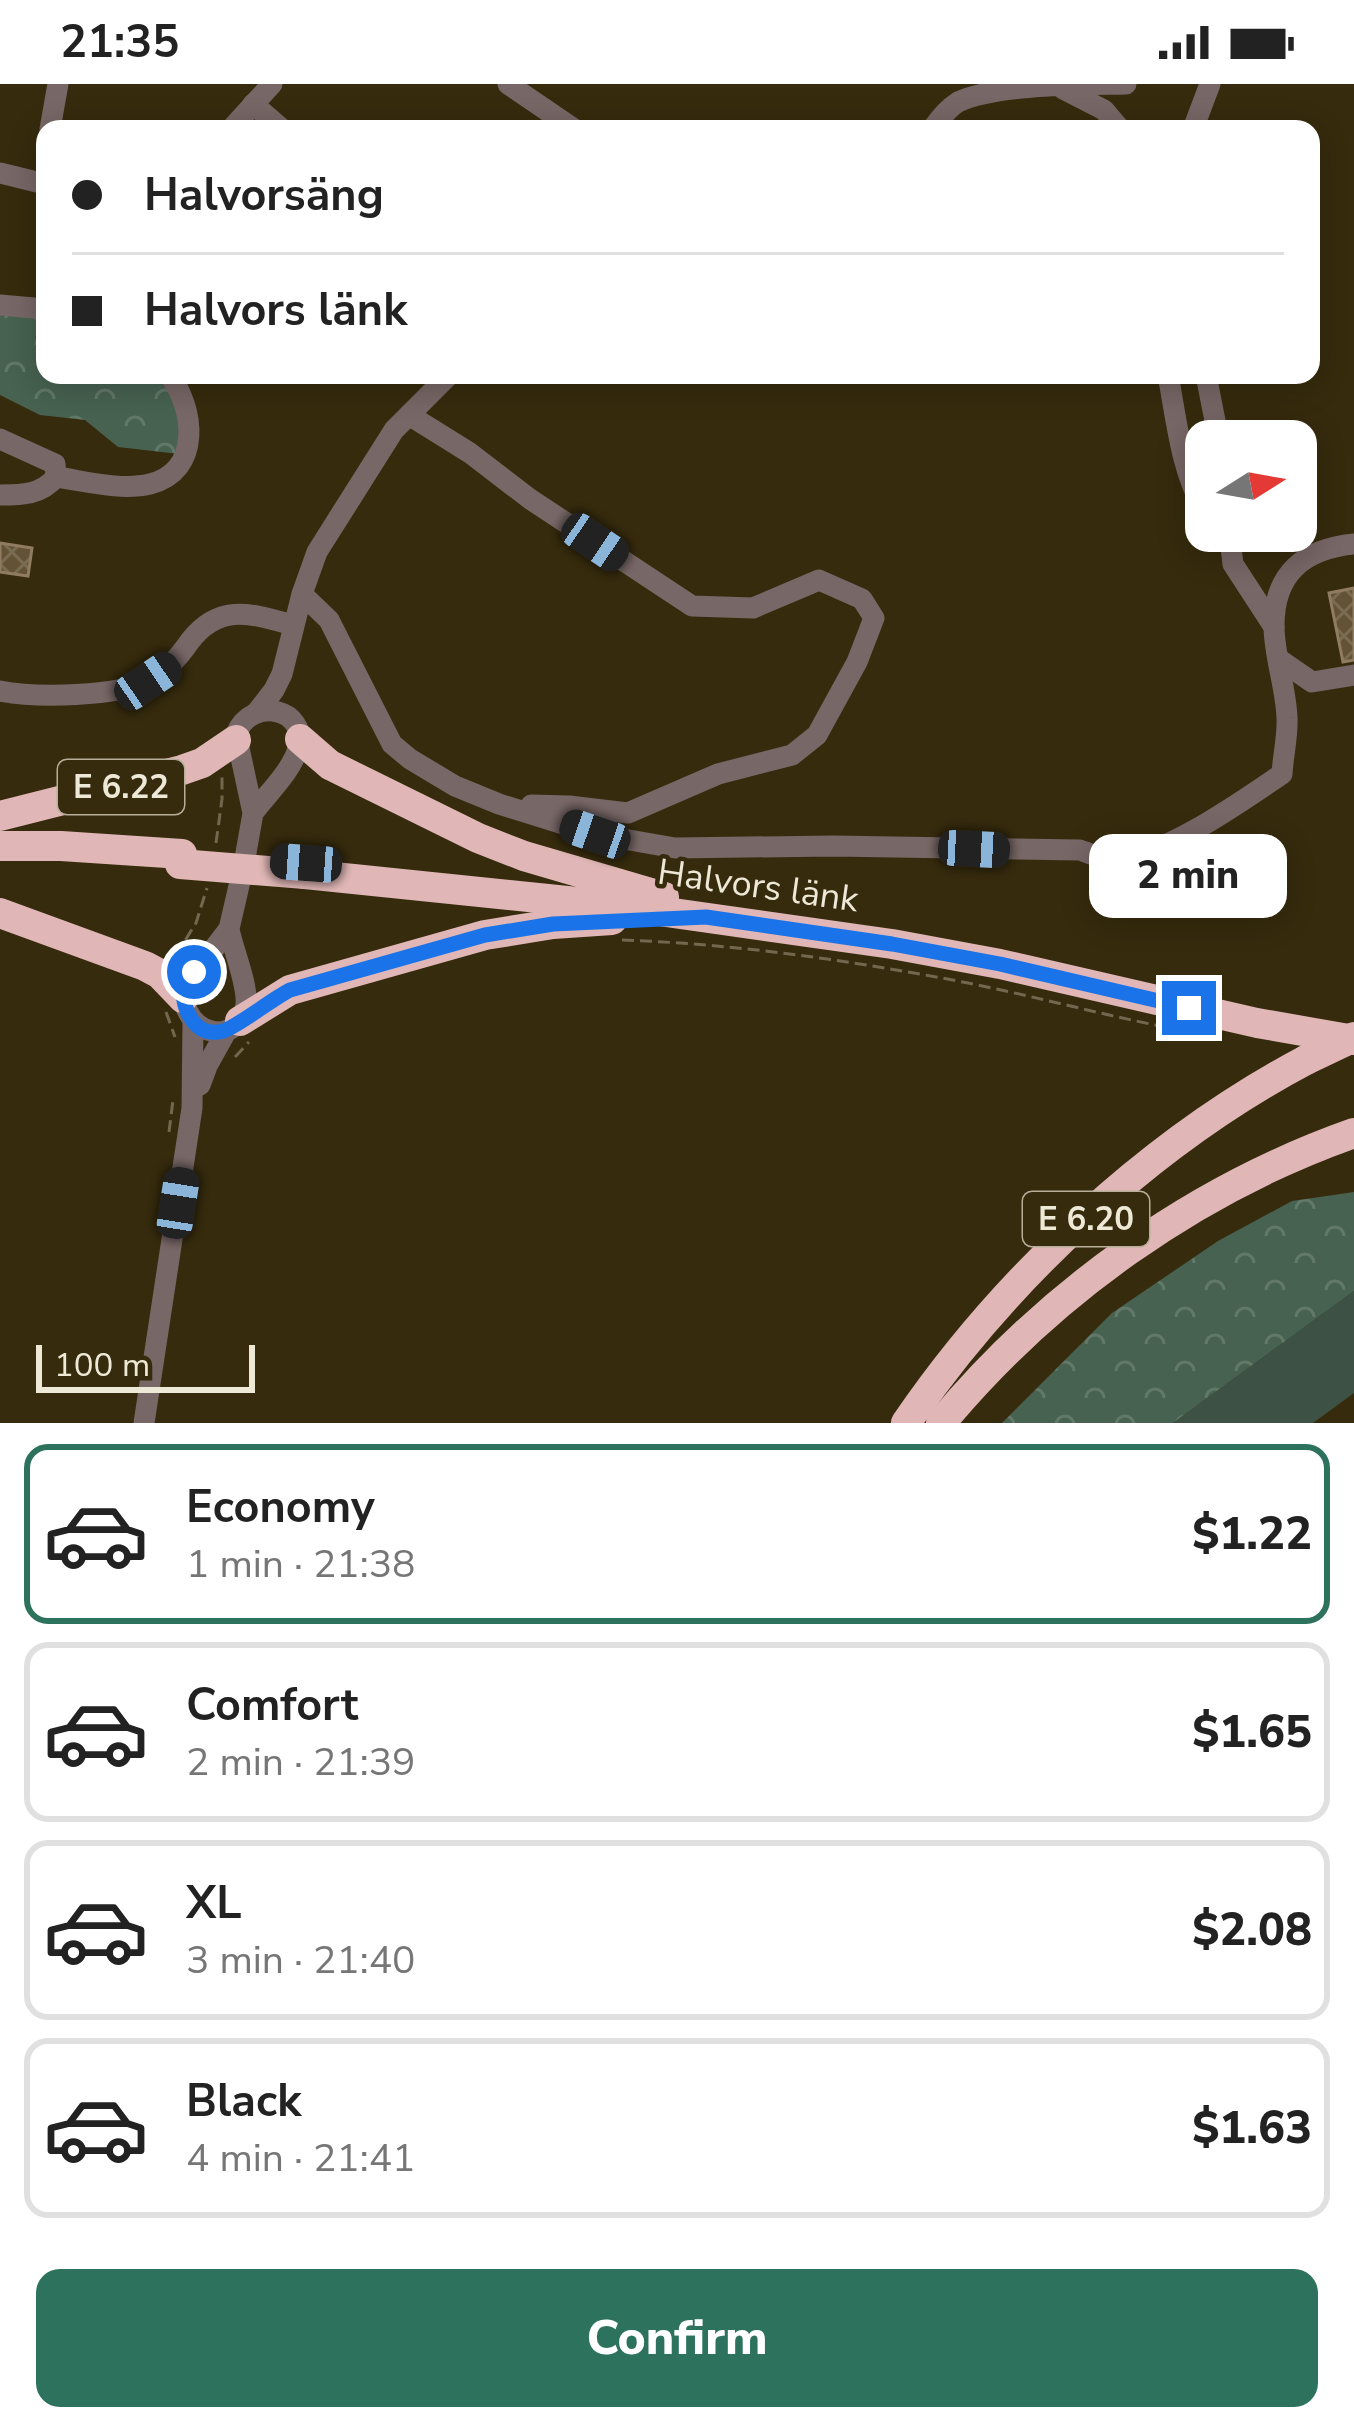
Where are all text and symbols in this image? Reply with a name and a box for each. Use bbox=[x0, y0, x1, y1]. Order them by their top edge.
text: 21:35 bbox=[60, 12, 179, 73]
text: Halvorsäng bbox=[144, 165, 384, 226]
text: Halvors länk bbox=[144, 280, 407, 341]
north arrow bbox=[1185, 420, 1317, 552]
map controls bbox=[1185, 420, 1317, 552]
car bbox=[555, 507, 635, 577]
car bbox=[108, 646, 188, 716]
road number: E 6.22 bbox=[58, 760, 184, 814]
car bbox=[555, 805, 635, 863]
car bbox=[937, 829, 1011, 869]
callout: 2 min bbox=[1090, 834, 1288, 918]
car bbox=[269, 843, 343, 883]
street label: Halvors länk bbox=[654, 848, 863, 924]
text: 2 min bbox=[1137, 849, 1239, 902]
route start bbox=[167, 945, 221, 999]
route end bbox=[1162, 981, 1216, 1035]
car bbox=[155, 1165, 201, 1241]
road number: E 6.20 bbox=[1023, 1192, 1149, 1246]
scale bar bbox=[36, 1339, 255, 1392]
text: 100 m bbox=[54, 1343, 150, 1388]
text: Economy bbox=[186, 1477, 375, 1538]
icon: car bbox=[42, 1480, 150, 1588]
text: $1.22 bbox=[1192, 1504, 1312, 1565]
text: 1 min · 21:38 bbox=[186, 1538, 415, 1591]
text: Comfort bbox=[186, 1675, 358, 1736]
icon: car bbox=[42, 1678, 150, 1786]
text: $1.65 bbox=[1192, 1702, 1312, 1763]
text: 2 min · 21:39 bbox=[186, 1736, 415, 1789]
text: XL bbox=[186, 1873, 242, 1934]
icon: car bbox=[42, 1876, 150, 1984]
text: $2.08 bbox=[1192, 1900, 1312, 1961]
text: 3 min · 21:40 bbox=[186, 1934, 415, 1987]
text: Black bbox=[186, 2071, 301, 2132]
icon: car bbox=[42, 2074, 150, 2182]
text: $1.63 bbox=[1192, 2098, 1312, 2159]
text: 4 min · 21:41 bbox=[186, 2132, 415, 2185]
button: Confirm bbox=[36, 2269, 1318, 2407]

